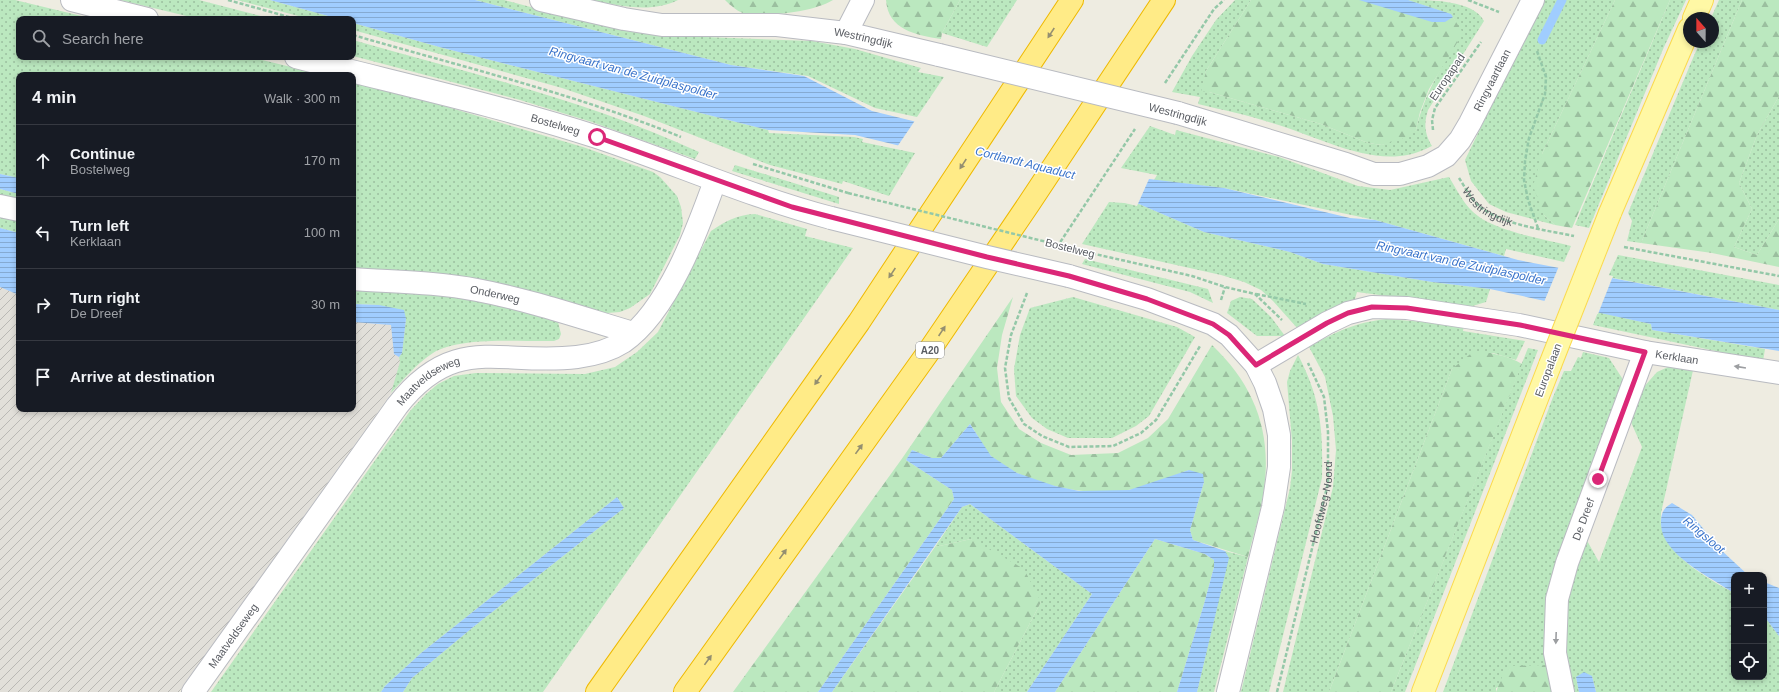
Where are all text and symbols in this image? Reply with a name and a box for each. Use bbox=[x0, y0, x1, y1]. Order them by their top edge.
north arrow bbox=[1683, 12, 1719, 48]
search box bbox=[16, 16, 356, 60]
street label: Westringdijk bbox=[833, 26, 894, 50]
icon: search bbox=[30, 27, 52, 49]
one-way arrow bbox=[1047, 27, 1054, 38]
text: Search here bbox=[62, 30, 144, 47]
water label: Ringvaart van de Zuidplaspolder bbox=[548, 44, 719, 102]
street label: Ringvaartlaan bbox=[1471, 47, 1513, 113]
street label: Europapad bbox=[1427, 51, 1467, 103]
text: 4 min bbox=[32, 88, 76, 107]
text: Walk · 300 m bbox=[264, 91, 340, 106]
street label: Westringdijk bbox=[1148, 100, 1209, 128]
street label: Bostelweg bbox=[529, 111, 582, 137]
route start bbox=[588, 128, 606, 146]
water label: Cortlandt Aquaduct bbox=[974, 144, 1077, 182]
text: Continue bbox=[70, 145, 135, 162]
icon: ahead bbox=[32, 150, 54, 172]
text: 170 m bbox=[304, 153, 340, 168]
one-way arrow bbox=[960, 158, 967, 170]
text: Bostelweg bbox=[70, 162, 130, 177]
street label: Westringdijk bbox=[1460, 185, 1515, 228]
text: Turn left bbox=[70, 217, 129, 234]
icon: left bbox=[32, 222, 54, 244]
text: 100 m bbox=[304, 225, 340, 240]
text: Kerklaan bbox=[70, 234, 121, 249]
street label: Bostelweg bbox=[1044, 236, 1096, 260]
water label: Ringvaart van de Zuidplaspolder bbox=[1375, 238, 1548, 288]
one-way arrow bbox=[888, 267, 895, 278]
street label: Onderweg bbox=[469, 283, 521, 305]
text: Turn right bbox=[70, 289, 140, 306]
icon: right bbox=[32, 294, 54, 316]
text: 30 m bbox=[311, 297, 340, 312]
text: De Dreef bbox=[70, 306, 122, 321]
one-way arrow bbox=[938, 326, 946, 336]
road number: A20 bbox=[916, 342, 944, 358]
street label: Europalaan bbox=[1532, 342, 1564, 398]
street label: Kerklaan bbox=[1655, 348, 1699, 366]
street label: Maatveldseweg bbox=[394, 354, 461, 408]
one-way arrow bbox=[1734, 364, 1747, 370]
icon: arrive bbox=[32, 366, 54, 388]
text: Arrive at destination bbox=[70, 368, 215, 385]
one-way arrow bbox=[814, 374, 822, 385]
one-way arrow bbox=[855, 443, 863, 454]
street label: Hoofdweg-Noord bbox=[1308, 461, 1334, 544]
route end bbox=[1589, 470, 1607, 488]
street label: De Dreef bbox=[1570, 495, 1597, 542]
water label: Ringsloot bbox=[1680, 514, 1728, 557]
one-way arrow bbox=[779, 549, 787, 560]
map controls bbox=[1731, 572, 1767, 680]
button: + bbox=[1731, 572, 1767, 608]
street label: Maatveldseweg bbox=[206, 601, 260, 670]
button: − bbox=[1731, 608, 1767, 644]
one-way arrow bbox=[1553, 632, 1559, 645]
button: locate bbox=[1731, 644, 1767, 680]
one-way arrow bbox=[704, 655, 712, 666]

